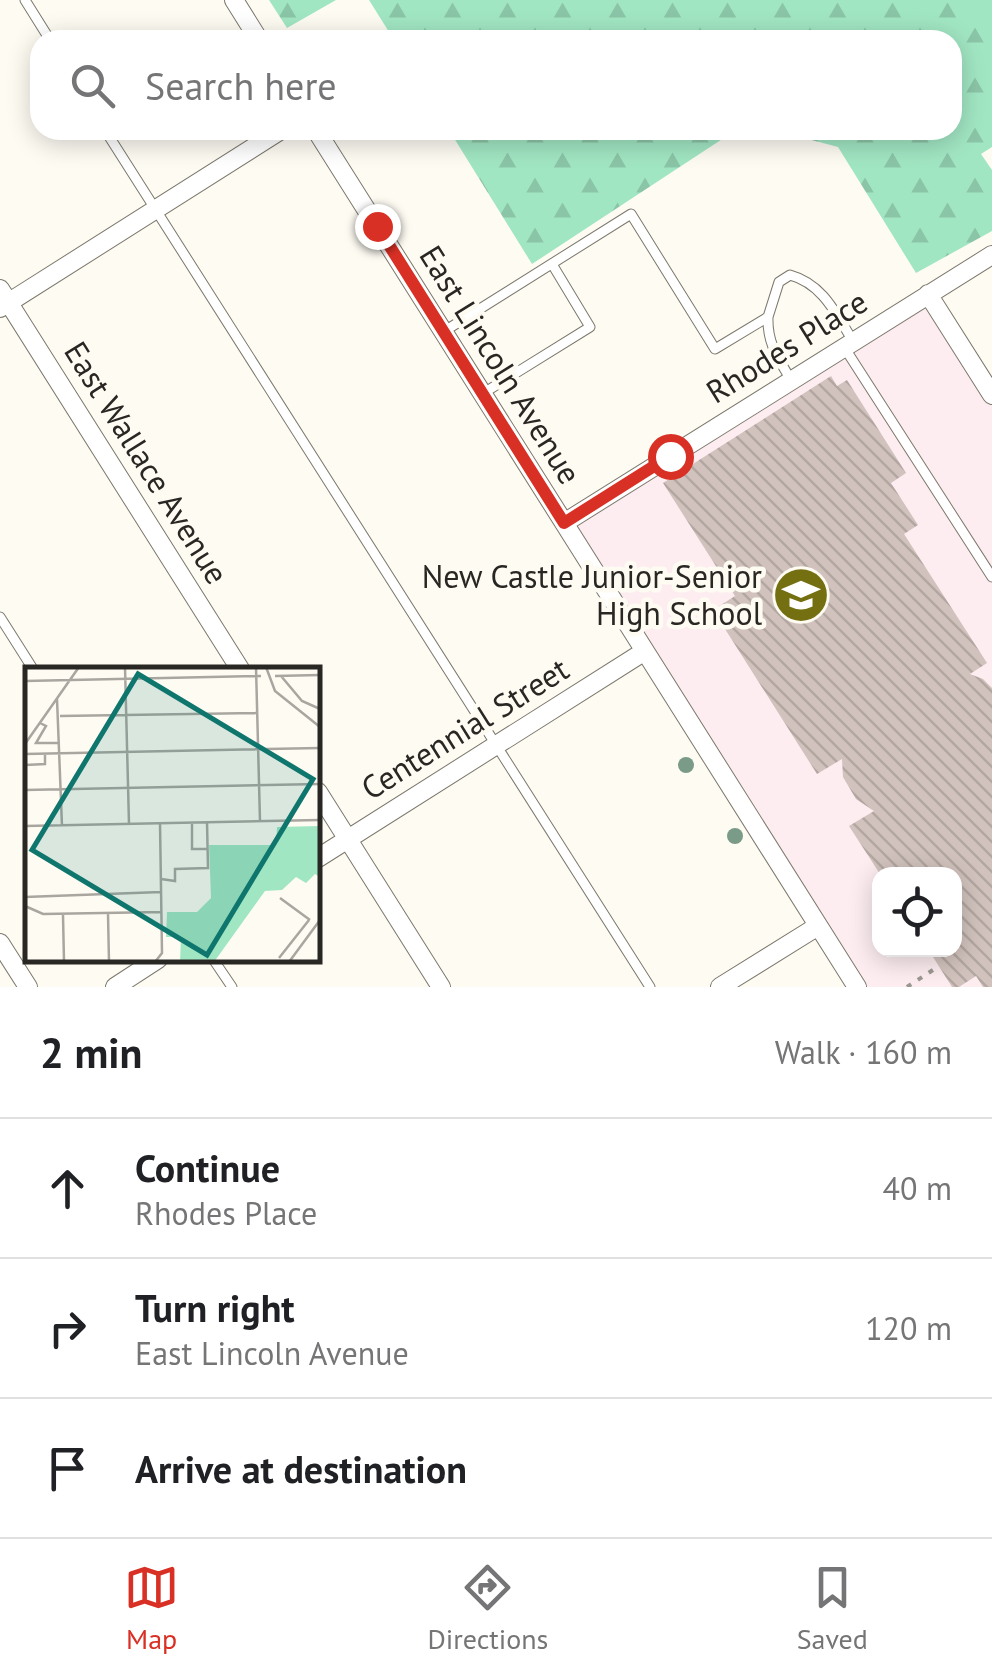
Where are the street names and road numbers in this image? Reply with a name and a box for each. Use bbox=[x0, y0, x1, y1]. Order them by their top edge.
street label: East Lincoln Avenue bbox=[411, 237, 591, 492]
street label: Rhodes Place bbox=[698, 280, 875, 412]
street label: East Wallace Avenue bbox=[55, 333, 238, 592]
street label: Centennial Street bbox=[353, 648, 576, 809]

